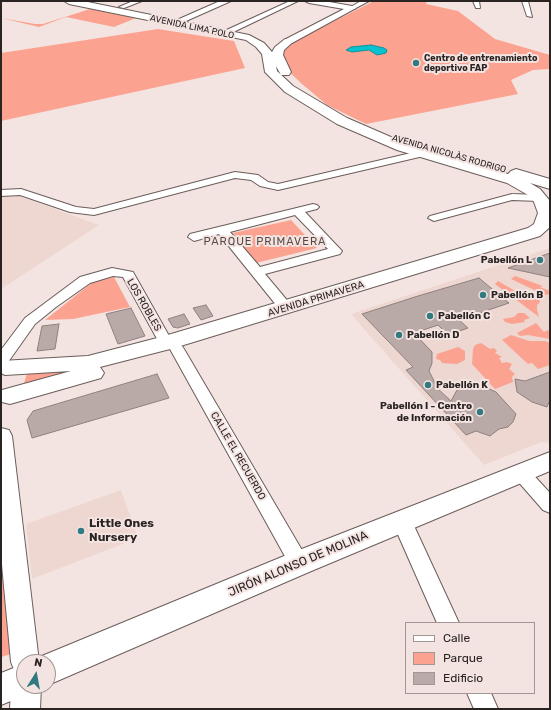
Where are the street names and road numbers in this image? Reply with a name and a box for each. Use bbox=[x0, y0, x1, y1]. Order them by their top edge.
street label: AVENIDA LIMA POLO bbox=[149, 13, 235, 41]
street label: AVENIDA NICOLÀS RODRIGO bbox=[391, 132, 507, 176]
street label: LOS ROBLES bbox=[124, 277, 164, 333]
street label: AVENIDA PRIMAVERA bbox=[266, 279, 366, 319]
street label: CALLE EL RECUERDO bbox=[208, 410, 268, 502]
street label: JIRÓN ALONSO DE MOLINA bbox=[226, 528, 370, 600]

